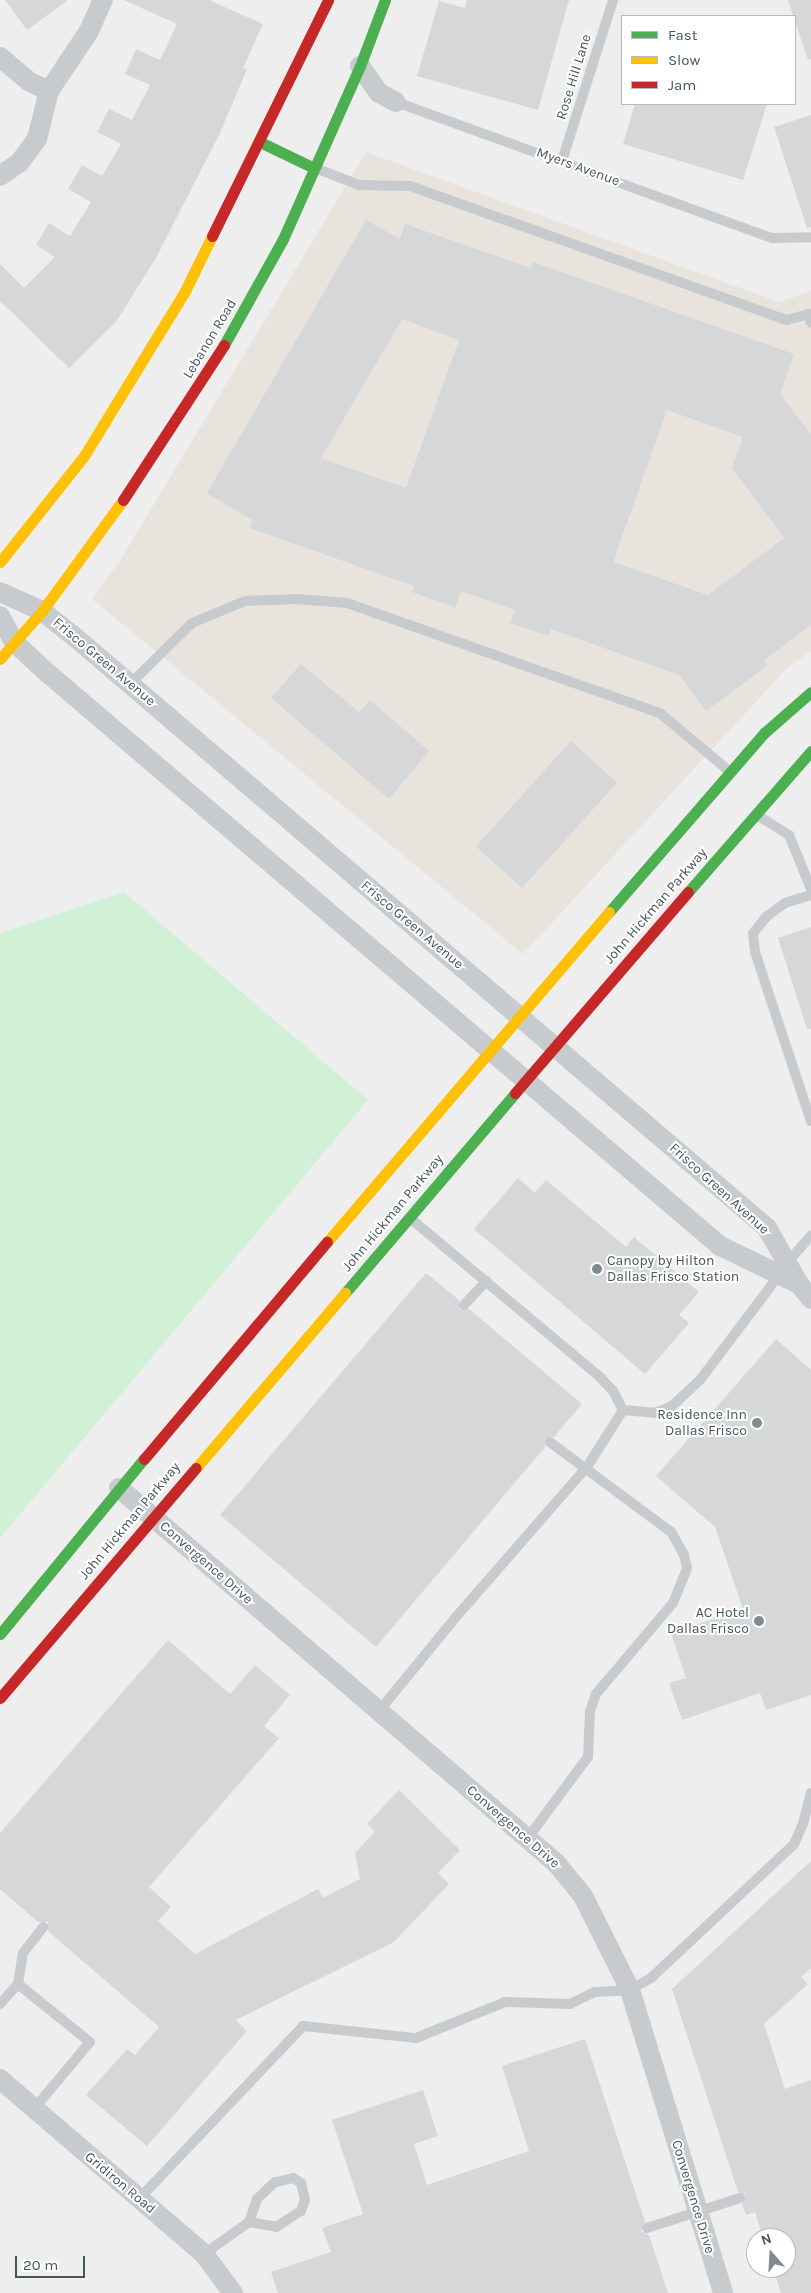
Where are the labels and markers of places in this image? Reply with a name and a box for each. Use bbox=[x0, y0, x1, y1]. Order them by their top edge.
place label: Canopy by Hilton Dallas Frisco Station bbox=[607, 1253, 739, 1285]
marker: Canopy by Hilton Dallas Frisco Station bbox=[591, 1263, 603, 1275]
place label: Residence Inn Dallas Frisco bbox=[657, 1407, 747, 1440]
marker: Residence Inn Dallas Frisco bbox=[751, 1417, 763, 1429]
place label: AC Hotel Dallas Frisco bbox=[667, 1605, 749, 1638]
marker: AC Hotel Dallas Frisco bbox=[753, 1615, 765, 1627]

